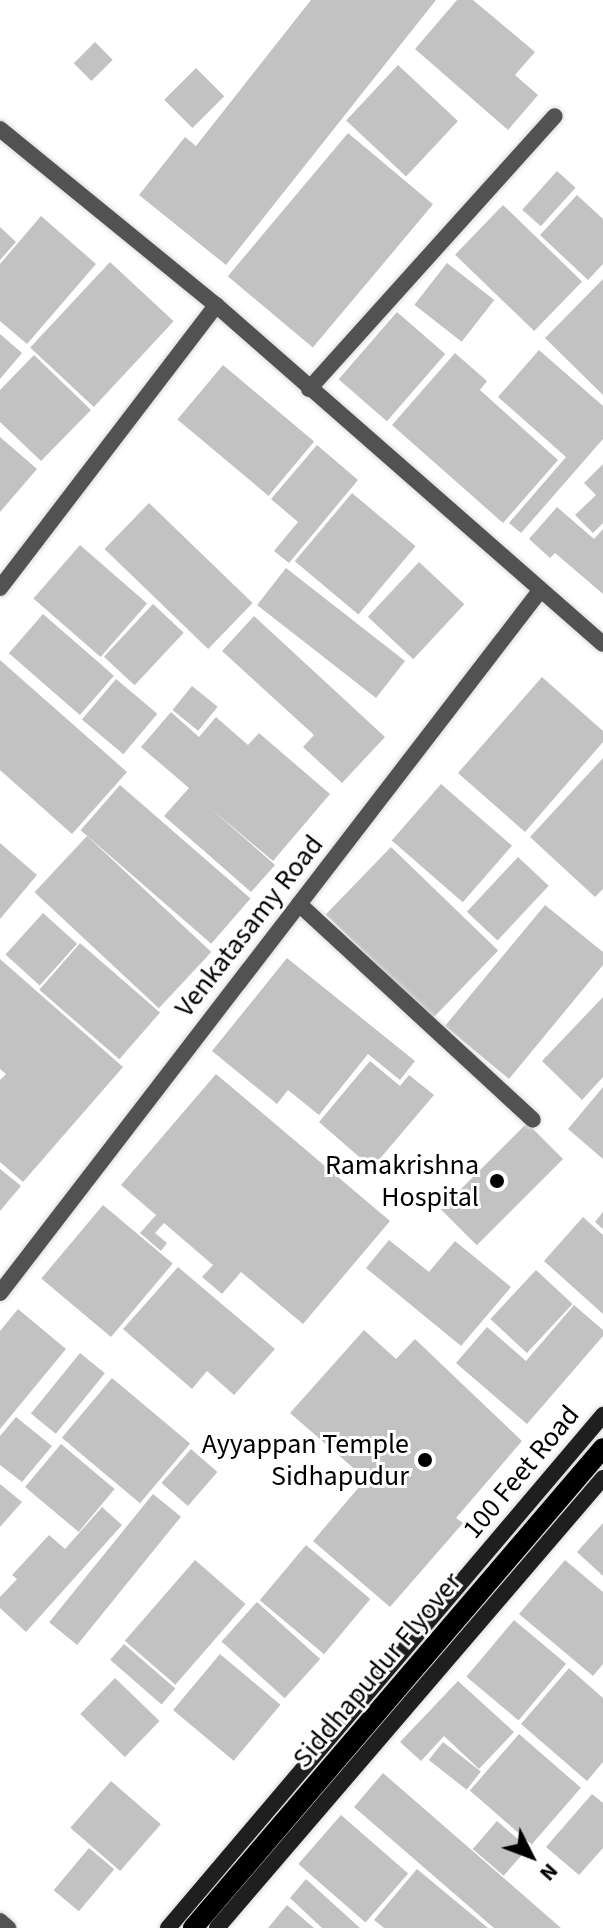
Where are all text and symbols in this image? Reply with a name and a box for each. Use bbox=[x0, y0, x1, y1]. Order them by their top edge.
street label: Venkatasamy Road bbox=[168, 828, 330, 1024]
place label: Ramakrishna Hospital bbox=[325, 1148, 479, 1214]
marker: Ramakrishna Hospital bbox=[486, 1170, 508, 1192]
street label: 100 Feet Road bbox=[456, 1399, 586, 1545]
place label: Ayyappan Temple Sidhapudur bbox=[202, 1427, 409, 1493]
marker: Ayyappan Temple Sidhapudur bbox=[416, 1451, 434, 1469]
street label: Siddhapudur Flyover bbox=[285, 1565, 469, 1775]
north arrow bbox=[491, 1816, 571, 1896]
text: N bbox=[532, 1856, 566, 1888]

